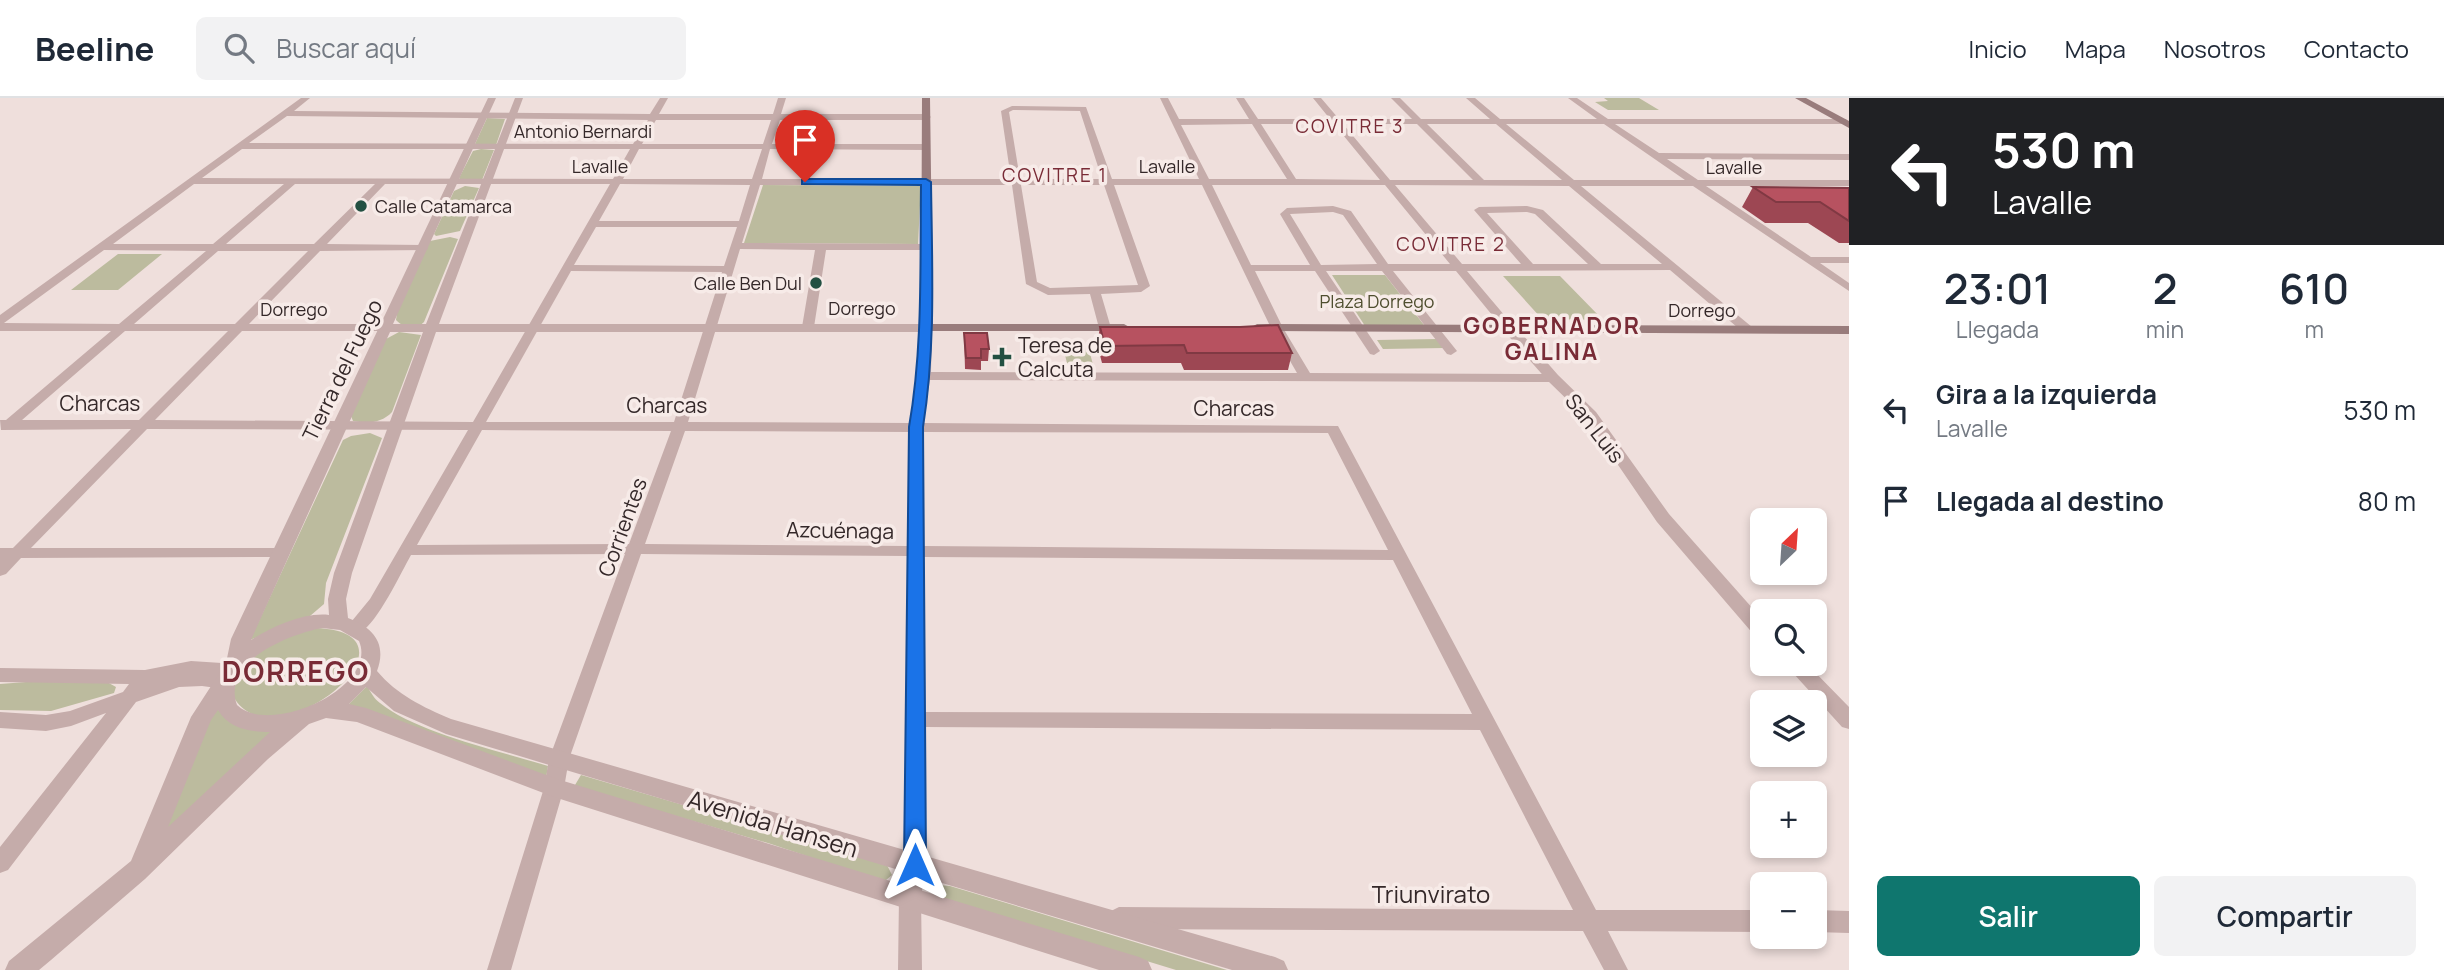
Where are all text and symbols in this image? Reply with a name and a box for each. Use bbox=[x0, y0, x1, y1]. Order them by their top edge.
search box bbox=[196, 17, 686, 80]
text: Beeline bbox=[35, 26, 154, 71]
icon: search bbox=[220, 29, 258, 67]
text: Buscar aquí bbox=[276, 30, 416, 66]
text: Inicio bbox=[1969, 32, 2027, 65]
text: Mapa bbox=[2065, 32, 2126, 65]
text: Nosotros bbox=[2164, 32, 2266, 65]
text: Contacto bbox=[2304, 32, 2409, 65]
pin bbox=[775, 110, 835, 182]
district label: COVITRE 3 bbox=[1295, 113, 1405, 139]
text: 530 m bbox=[1992, 116, 2135, 183]
street label: Antonio Bernardi bbox=[514, 119, 652, 143]
icon: arrive bbox=[786, 121, 824, 159]
icon: left bbox=[1877, 126, 1968, 217]
street label: Lavalle bbox=[572, 154, 628, 178]
street label: Lavalle bbox=[1139, 154, 1195, 178]
street label: Lavalle bbox=[1706, 155, 1762, 179]
district label: COVITRE 1 bbox=[1002, 162, 1108, 188]
text: Lavalle bbox=[1992, 180, 2092, 224]
place label: Calle Catamarca bbox=[375, 194, 512, 218]
marker: Calle Catamarca bbox=[353, 198, 369, 214]
district label: COVITRE 2 bbox=[1396, 231, 1506, 257]
text: 23:01 bbox=[1944, 259, 2051, 317]
text: 2 bbox=[2153, 259, 2177, 317]
text: 610 bbox=[2279, 259, 2349, 317]
place label: Calle Ben Dul bbox=[694, 271, 802, 295]
marker: Calle Ben Dul bbox=[808, 275, 824, 291]
park label: Plaza Dorrego bbox=[1319, 289, 1435, 313]
street label: Tierra del Fuego bbox=[296, 295, 388, 445]
street label: Dorrego bbox=[828, 296, 896, 320]
street label: Dorrego bbox=[260, 297, 328, 321]
street label: Dorrego bbox=[1668, 298, 1736, 322]
district label: GOBERNADOR GALINA bbox=[1463, 309, 1641, 367]
text: Llegada bbox=[1956, 313, 2039, 345]
text: min bbox=[2146, 313, 2184, 345]
text: m bbox=[2304, 313, 2324, 345]
place label: Teresa de Calcuta bbox=[1018, 331, 1112, 383]
marker: Teresa de Calcuta bbox=[992, 347, 1012, 367]
text: Gira a la izquierda bbox=[1936, 376, 2157, 412]
street label: San Luis bbox=[1559, 388, 1631, 468]
street label: Charcas bbox=[60, 389, 140, 417]
street label: Charcas bbox=[627, 391, 707, 419]
icon: left bbox=[1877, 391, 1915, 429]
text: 530 m bbox=[2343, 392, 2416, 428]
street label: Charcas bbox=[1194, 394, 1274, 422]
text: Lavalle bbox=[1936, 412, 2008, 444]
street label: Corrientes bbox=[591, 474, 653, 580]
icon: arrive bbox=[1877, 482, 1915, 520]
text: Llegada al destino bbox=[1936, 483, 2164, 519]
text: 80 m bbox=[2358, 483, 2416, 519]
north arrow bbox=[1750, 508, 1827, 584]
map controls bbox=[1750, 508, 1827, 949]
street label: Azcuénaga bbox=[786, 515, 894, 545]
button: search bbox=[1750, 599, 1827, 676]
district label: DORREGO bbox=[222, 652, 370, 690]
button: layers bbox=[1750, 690, 1827, 767]
street label: Avenida Hansen bbox=[684, 781, 862, 865]
button: + bbox=[1750, 781, 1827, 858]
position arrow bbox=[878, 828, 952, 902]
button: − bbox=[1750, 872, 1827, 949]
button: Salir bbox=[1877, 876, 2140, 956]
button: Compartir bbox=[2154, 876, 2416, 956]
street label: Triunvirato bbox=[1372, 877, 1490, 910]

